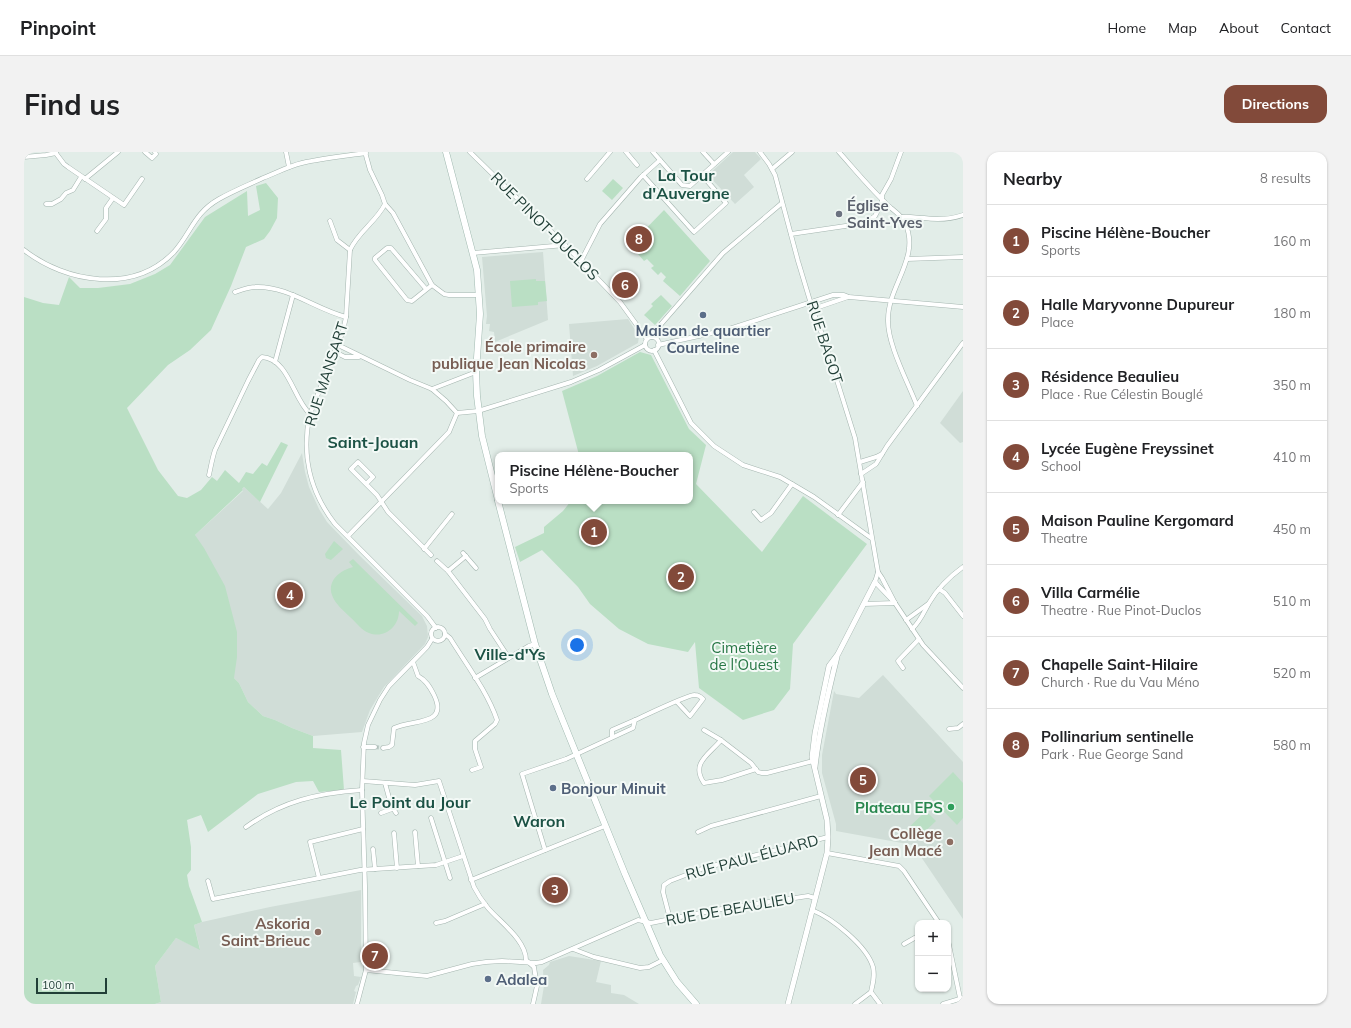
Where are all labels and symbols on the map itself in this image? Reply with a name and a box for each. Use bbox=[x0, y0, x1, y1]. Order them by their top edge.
district label: La Tour d'Auvergne bbox=[642, 165, 730, 203]
street label: RUE PINOT-DUCLOS bbox=[487, 168, 603, 284]
place label: Église Saint-Yves bbox=[847, 196, 922, 232]
marker: Église Saint-Yves bbox=[834, 209, 844, 219]
pin: 8 bbox=[626, 224, 652, 254]
pin: 6 bbox=[612, 270, 638, 300]
street label: RUE BAGOT bbox=[803, 298, 847, 386]
marker: Maison de quartier Courteline bbox=[698, 310, 708, 320]
street label: RUE MANSART bbox=[300, 319, 352, 429]
place label: Maison de quartier Courteline bbox=[635, 321, 771, 357]
place label: École primaire publique Jean Nicolas bbox=[432, 337, 586, 373]
marker: École primaire publique Jean Nicolas bbox=[589, 350, 599, 360]
district label: Saint-Jouan bbox=[328, 432, 418, 452]
pin: 1 bbox=[581, 517, 607, 547]
pin: 2 bbox=[668, 562, 694, 592]
pin: 4 bbox=[277, 580, 303, 610]
your location bbox=[567, 635, 587, 655]
park label: Cimetière de l'Ouest bbox=[710, 638, 778, 674]
district label: Ville-d'Ys bbox=[474, 644, 545, 664]
pin: 5 bbox=[850, 765, 876, 795]
place label: Bonjour Minuit bbox=[561, 779, 666, 798]
marker: Bonjour Minuit bbox=[548, 783, 558, 793]
district label: Le Point du Jour bbox=[350, 792, 471, 812]
place label: Plateau EPS bbox=[855, 798, 943, 817]
marker: Plateau EPS bbox=[946, 802, 956, 812]
district label: Waron bbox=[513, 811, 565, 831]
place label: Collège Jean Macé bbox=[868, 824, 942, 860]
street label: RUE PAUL ÉLUARD bbox=[683, 830, 821, 884]
marker: Collège Jean Macé bbox=[945, 837, 955, 847]
pin: 3 bbox=[542, 875, 568, 905]
street label: RUE DE BEAULIEU bbox=[664, 888, 796, 930]
place label: Askoria Saint-Brieuc bbox=[221, 914, 310, 950]
marker: Askoria Saint-Brieuc bbox=[313, 927, 323, 937]
pin: 7 bbox=[362, 941, 388, 971]
place label: Adalea bbox=[496, 970, 547, 989]
marker: Adalea bbox=[483, 974, 493, 984]
scale bar bbox=[36, 976, 107, 995]

